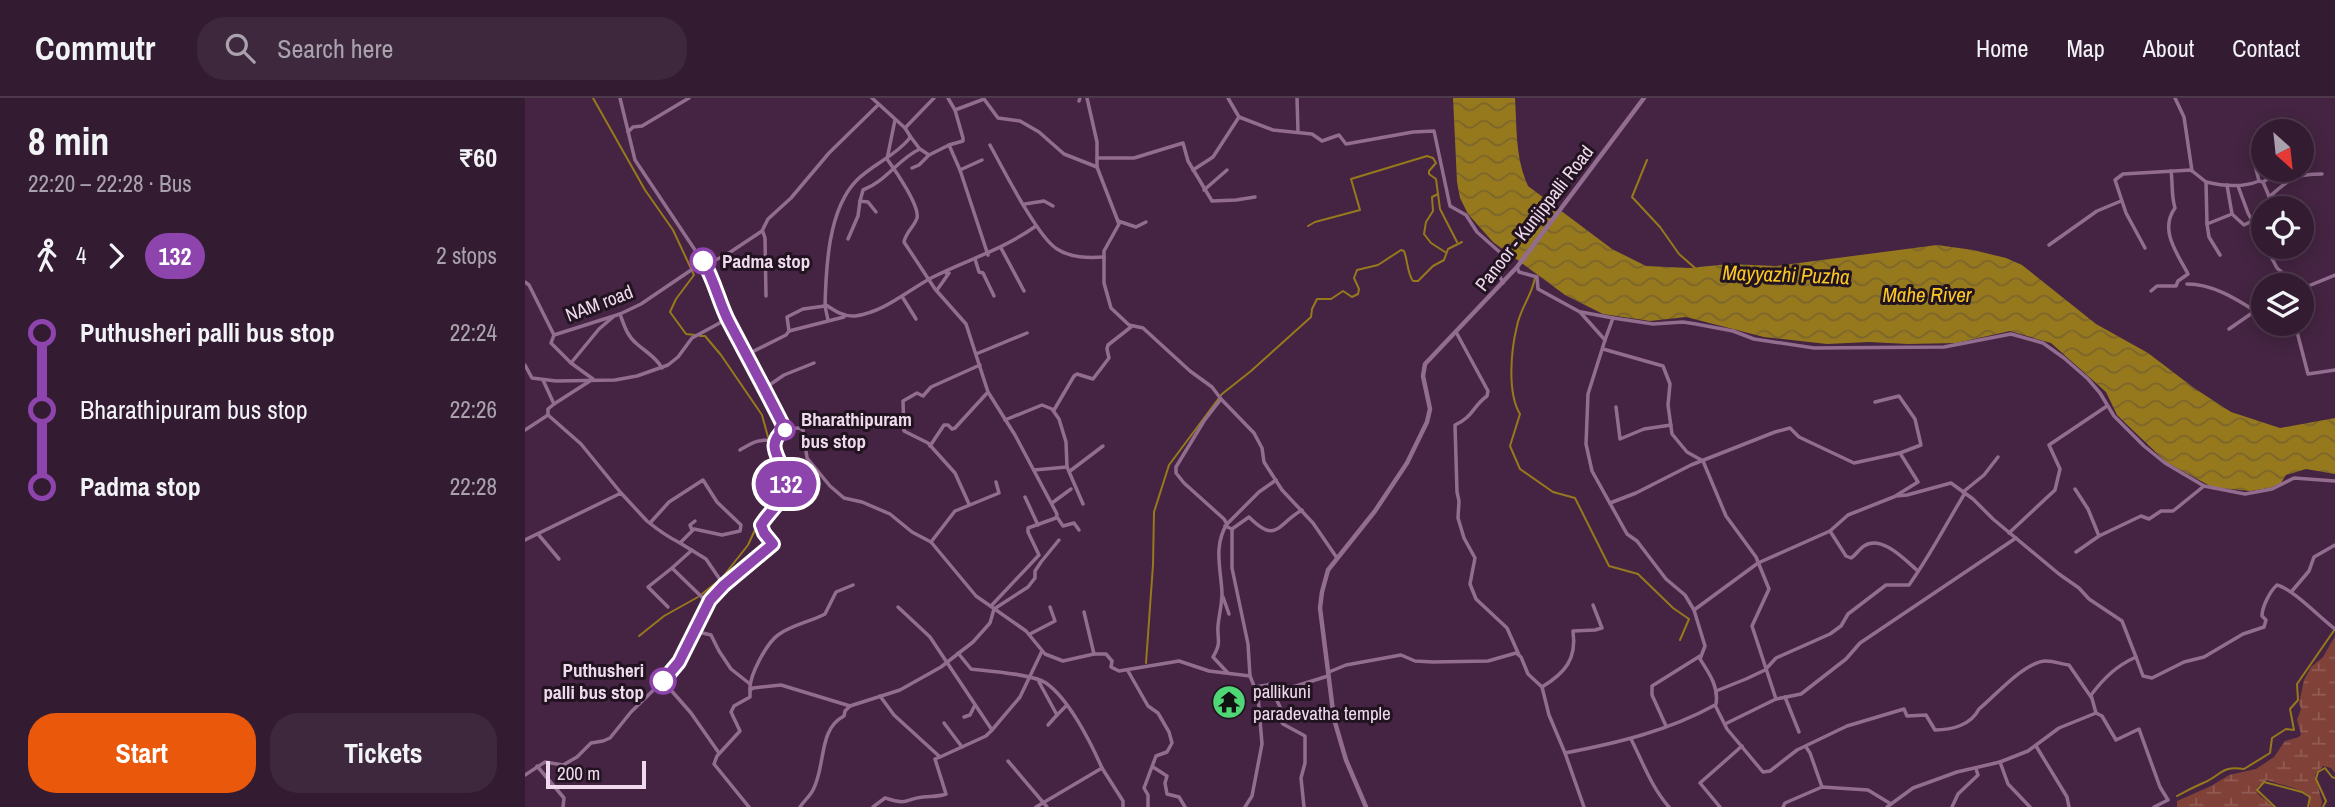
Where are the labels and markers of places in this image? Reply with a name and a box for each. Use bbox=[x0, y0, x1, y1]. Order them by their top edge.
marker: Padma stop bbox=[690, 248, 716, 274]
place label: Padma stop bbox=[722, 248, 810, 274]
place label: Bharathipuram bus stop bbox=[801, 406, 912, 454]
marker: Bharathipuram bus stop bbox=[775, 420, 795, 440]
place label: Puthusheri palli bus stop bbox=[544, 657, 644, 705]
marker: Puthusheri palli bus stop bbox=[650, 668, 676, 694]
place label: pallikuni paradevatha temple bbox=[1253, 678, 1391, 726]
temple icon: pallikuni paradevatha temple bbox=[1210, 683, 1248, 721]

